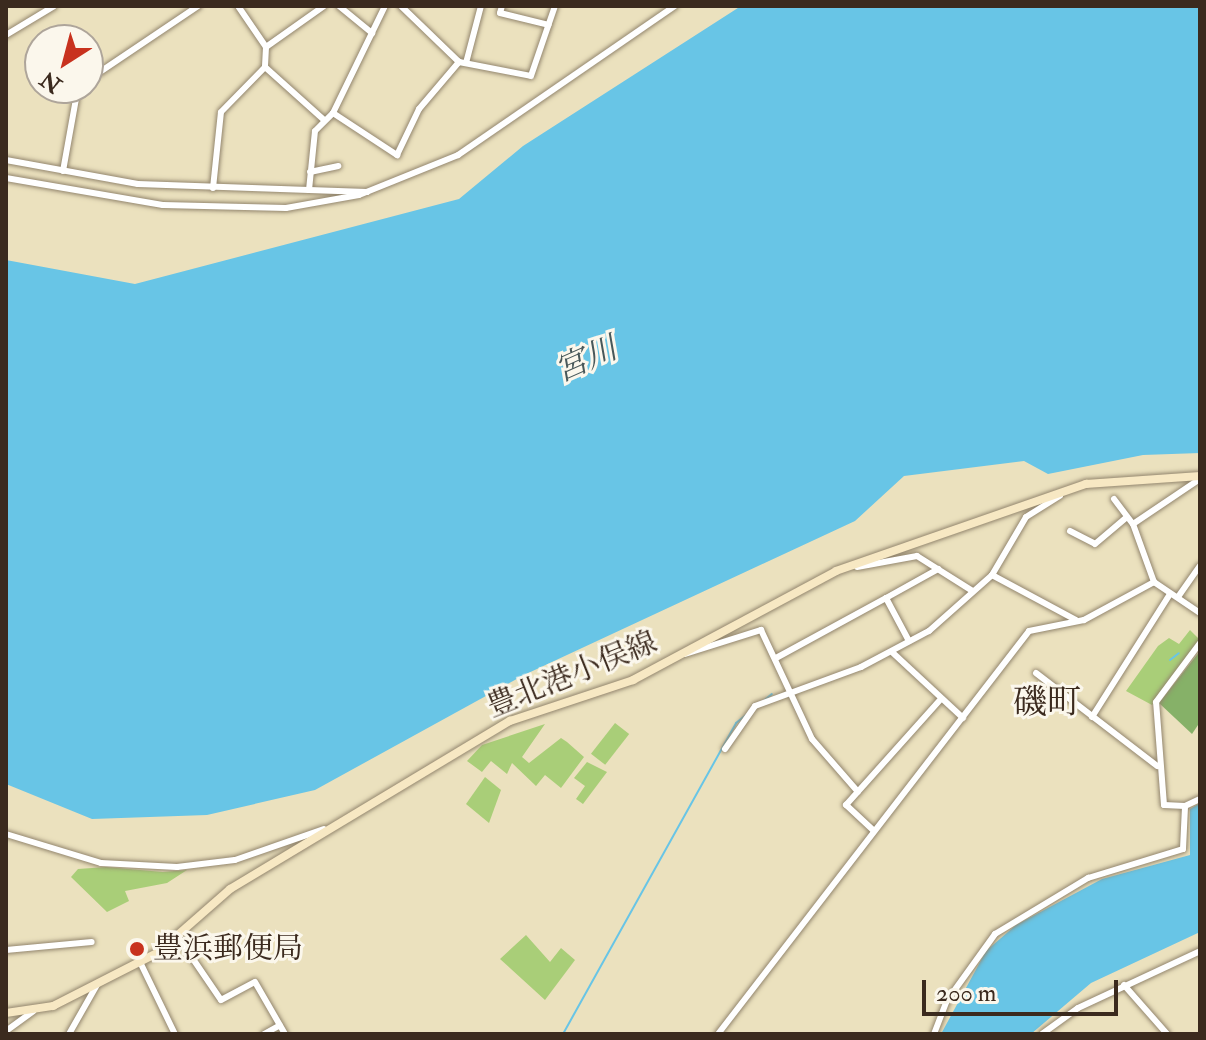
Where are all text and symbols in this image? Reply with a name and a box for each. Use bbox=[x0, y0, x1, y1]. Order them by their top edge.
north arrow bbox=[24, 24, 104, 104]
text: N bbox=[35, 65, 67, 99]
water label: 宮川 bbox=[549, 329, 623, 391]
street label: 豊北港小俣線 bbox=[482, 625, 662, 725]
district label: 磯町 bbox=[1013, 683, 1081, 723]
place label: 豊浜郵便局 bbox=[153, 931, 303, 967]
marker: 豊浜郵便局 bbox=[128, 940, 146, 958]
scale bar bbox=[926, 964, 1122, 1014]
text: 200 m bbox=[936, 978, 996, 1009]

